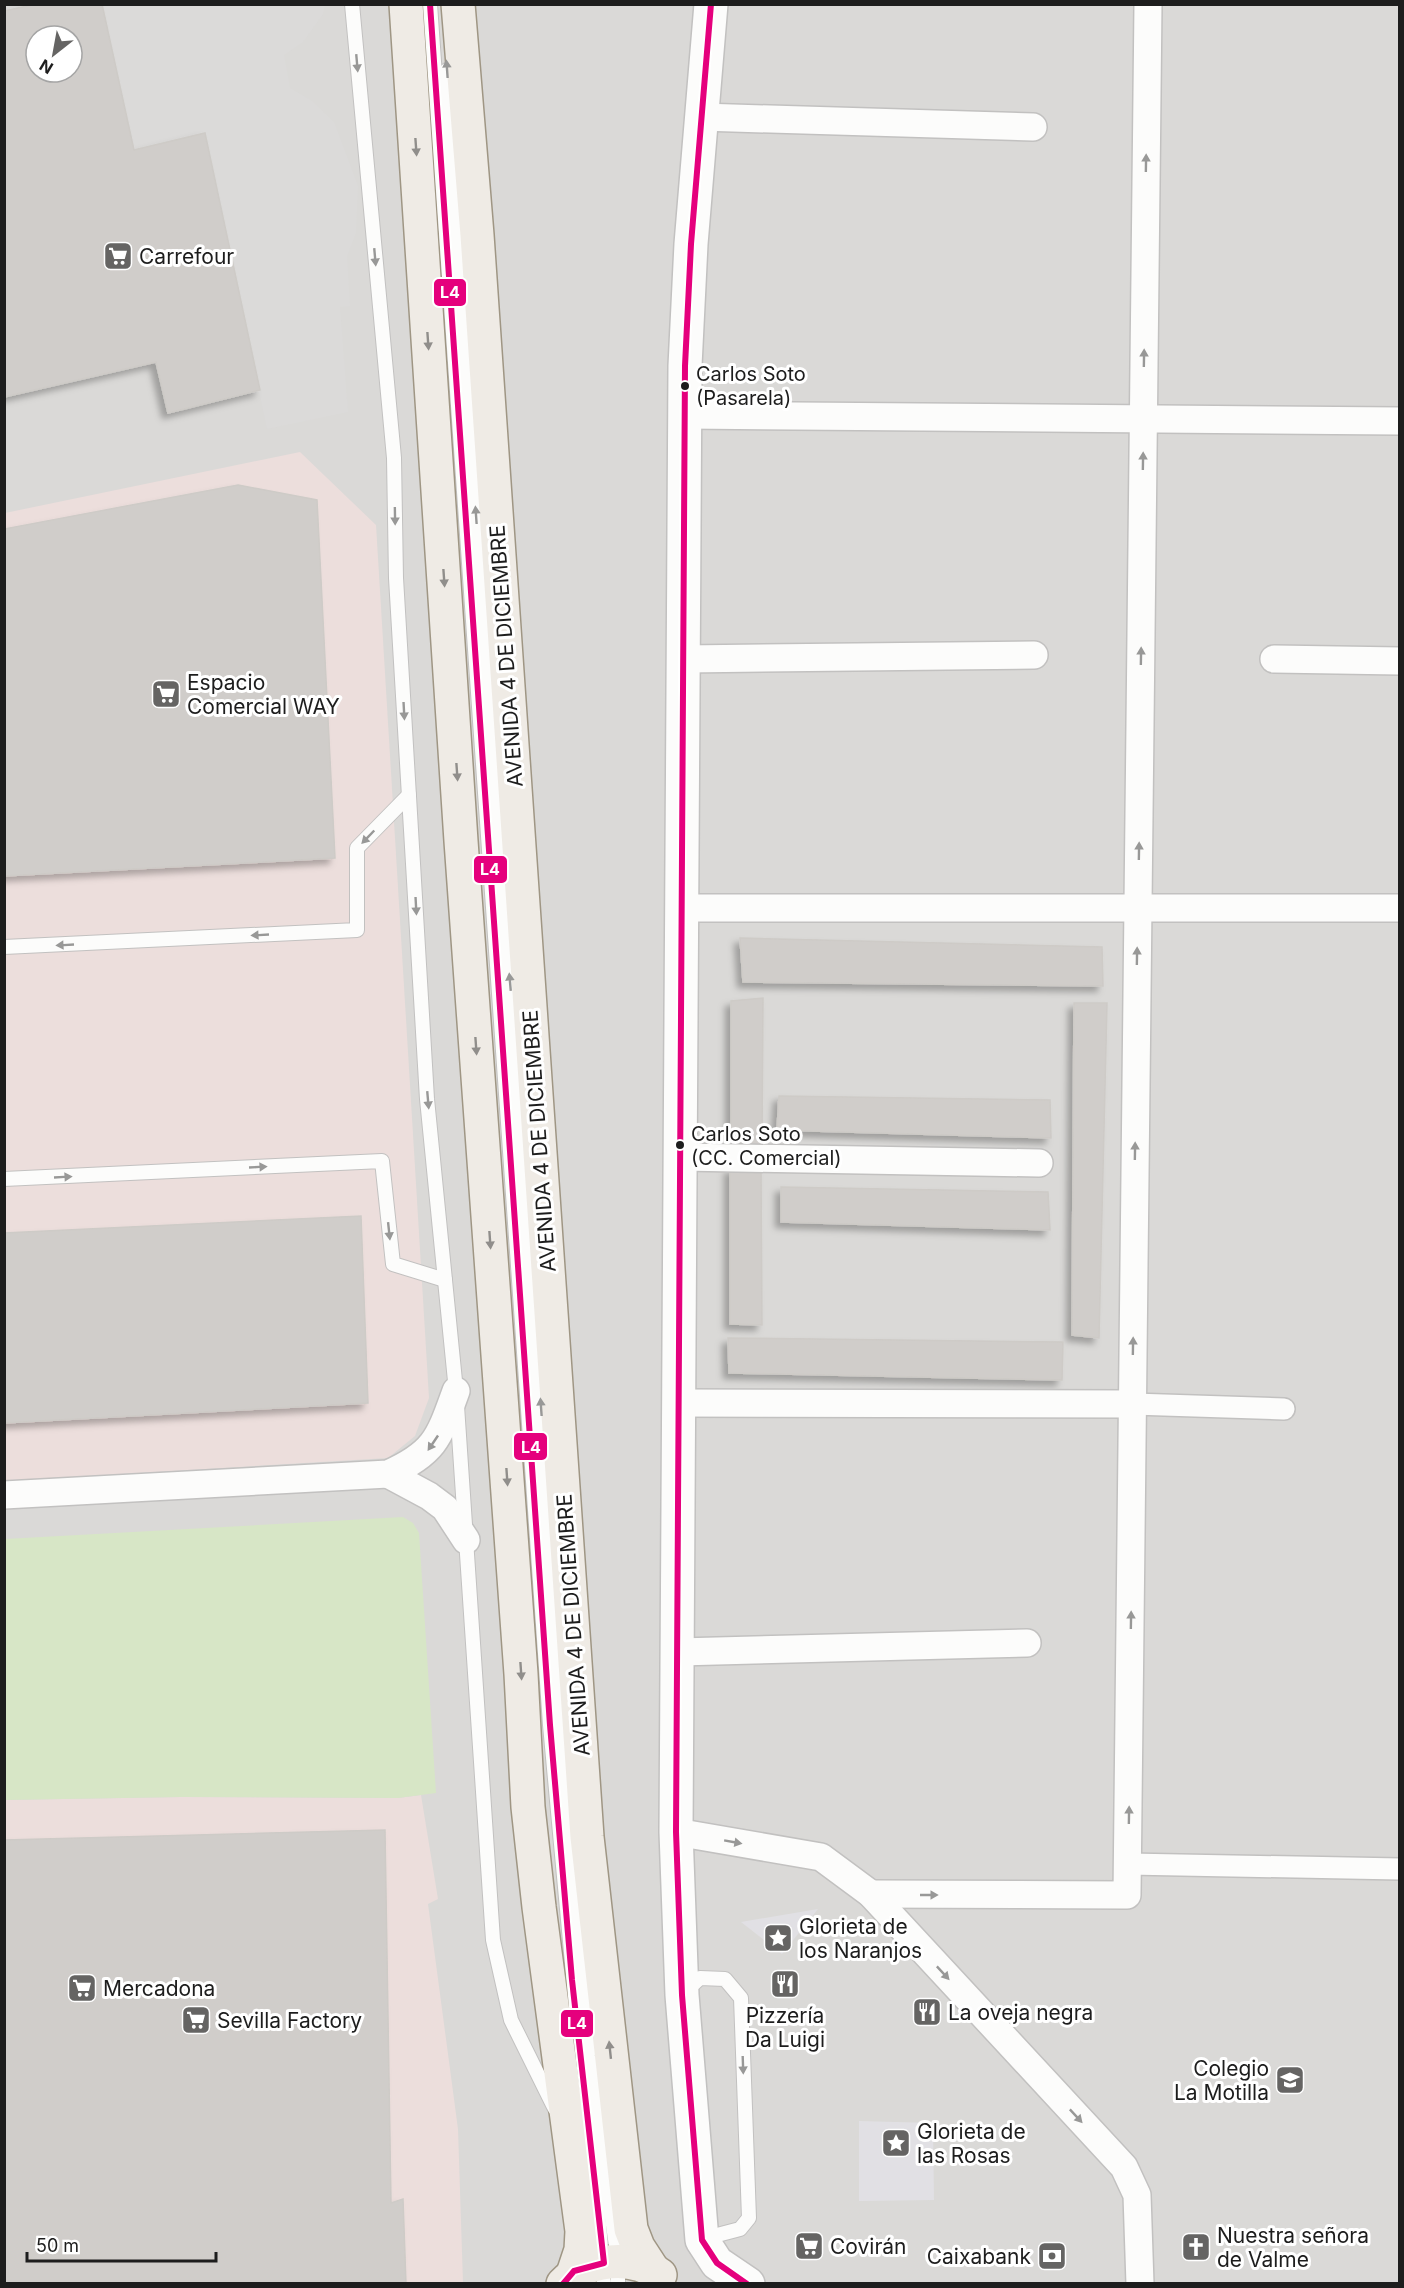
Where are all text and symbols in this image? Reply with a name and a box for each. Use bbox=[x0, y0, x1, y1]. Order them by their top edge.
north arrow bbox=[24, 24, 84, 84]
one-way arrow bbox=[352, 53, 362, 72]
text: N bbox=[36, 55, 57, 79]
one-way arrow bbox=[442, 60, 452, 79]
one-way arrow bbox=[411, 137, 420, 156]
one-way arrow bbox=[1141, 154, 1151, 173]
supermarket icon: Carrefour bbox=[102, 240, 134, 272]
place label: Carrefour bbox=[139, 244, 234, 269]
one-way arrow bbox=[370, 247, 380, 266]
line badge: L4 bbox=[433, 278, 467, 307]
text: L4 bbox=[440, 282, 460, 302]
one-way arrow bbox=[424, 332, 433, 351]
one-way arrow bbox=[1139, 349, 1149, 368]
place label: Carlos Soto (Pasarela) bbox=[696, 362, 806, 410]
marker: Carlos Soto (Pasarela) bbox=[679, 380, 691, 392]
one-way arrow bbox=[1138, 452, 1148, 471]
one-way arrow bbox=[471, 506, 480, 525]
one-way arrow bbox=[390, 507, 400, 526]
street label: AVENIDA 4 DE DICIEMBRE bbox=[484, 524, 528, 788]
one-way arrow bbox=[439, 568, 449, 587]
one-way arrow bbox=[1136, 647, 1146, 666]
place label: Espacio Comercial WAY bbox=[187, 670, 340, 719]
supermarket icon: Espacio Comercial WAY bbox=[150, 678, 182, 710]
one-way arrow bbox=[399, 701, 409, 720]
one-way arrow bbox=[452, 763, 461, 782]
one-way arrow bbox=[362, 830, 376, 844]
one-way arrow bbox=[1134, 842, 1143, 861]
line badge: L4 bbox=[473, 855, 508, 884]
text: L4 bbox=[480, 859, 500, 879]
one-way arrow bbox=[411, 896, 420, 915]
one-way arrow bbox=[250, 931, 269, 940]
one-way arrow bbox=[56, 940, 75, 949]
one-way arrow bbox=[1133, 946, 1142, 965]
one-way arrow bbox=[506, 972, 515, 991]
street label: AVENIDA 4 DE DICIEMBRE bbox=[517, 1009, 561, 1273]
one-way arrow bbox=[471, 1037, 480, 1056]
one-way arrow bbox=[423, 1091, 432, 1110]
place label: Carlos Soto (CC. Comercial) bbox=[691, 1122, 842, 1170]
marker: Carlos Soto (CC. Comercial) bbox=[674, 1139, 686, 1151]
one-way arrow bbox=[1130, 1141, 1140, 1160]
one-way arrow bbox=[248, 1162, 267, 1171]
one-way arrow bbox=[53, 1172, 72, 1181]
one-way arrow bbox=[384, 1222, 394, 1241]
one-way arrow bbox=[485, 1231, 494, 1250]
one-way arrow bbox=[1128, 1336, 1138, 1355]
one-way arrow bbox=[536, 1397, 545, 1416]
line badge: L4 bbox=[513, 1432, 548, 1461]
one-way arrow bbox=[428, 1434, 439, 1451]
text: L4 bbox=[521, 1437, 541, 1457]
one-way arrow bbox=[502, 1467, 511, 1486]
street label: AVENIDA 4 DE DICIEMBRE bbox=[551, 1493, 595, 1757]
one-way arrow bbox=[1126, 1610, 1136, 1629]
one-way arrow bbox=[516, 1662, 525, 1681]
one-way arrow bbox=[1124, 1805, 1134, 1824]
one-way arrow bbox=[724, 1838, 743, 1847]
one-way arrow bbox=[920, 1890, 939, 1900]
place label: Glorieta de los Naranjos bbox=[799, 1914, 922, 1963]
place icon: Glorieta de los Naranjos bbox=[762, 1922, 794, 1954]
one-way arrow bbox=[936, 1965, 950, 1979]
restaurant icon: Pizzería Da Luigi bbox=[769, 1968, 801, 2000]
supermarket icon: Mercadona bbox=[66, 1972, 98, 2004]
place label: Mercadona bbox=[103, 1976, 215, 2001]
restaurant icon: La oveja negra bbox=[911, 1996, 943, 2028]
place label: La oveja negra bbox=[948, 2000, 1093, 2025]
place label: Pizzería Da Luigi bbox=[745, 2003, 825, 2052]
supermarket icon: Sevilla Factory bbox=[180, 2004, 212, 2036]
place label: Sevilla Factory bbox=[217, 2008, 362, 2033]
line badge: L4 bbox=[560, 2009, 594, 2038]
text: L4 bbox=[567, 2013, 587, 2033]
one-way arrow bbox=[605, 2041, 615, 2060]
one-way arrow bbox=[739, 2055, 748, 2074]
place label: Colegio La Motilla bbox=[1174, 2056, 1269, 2105]
school or university icon: Colegio La Motilla bbox=[1274, 2064, 1306, 2096]
one-way arrow bbox=[1069, 2108, 1083, 2123]
place label: Glorieta de las Rosas bbox=[917, 2119, 1026, 2168]
place icon: Glorieta de las Rosas bbox=[880, 2127, 912, 2159]
place label: Nuestra señora de Valme bbox=[1217, 2223, 1369, 2272]
scale bar bbox=[27, 2225, 216, 2263]
supermarket icon: Covirán bbox=[793, 2230, 825, 2262]
church icon: Nuestra señora de Valme bbox=[1180, 2231, 1212, 2263]
place label: Covirán bbox=[830, 2234, 907, 2259]
text: 50 m bbox=[36, 2235, 79, 2256]
bank icon: Caixabank bbox=[1036, 2240, 1068, 2272]
place label: Caixabank bbox=[927, 2244, 1031, 2269]

